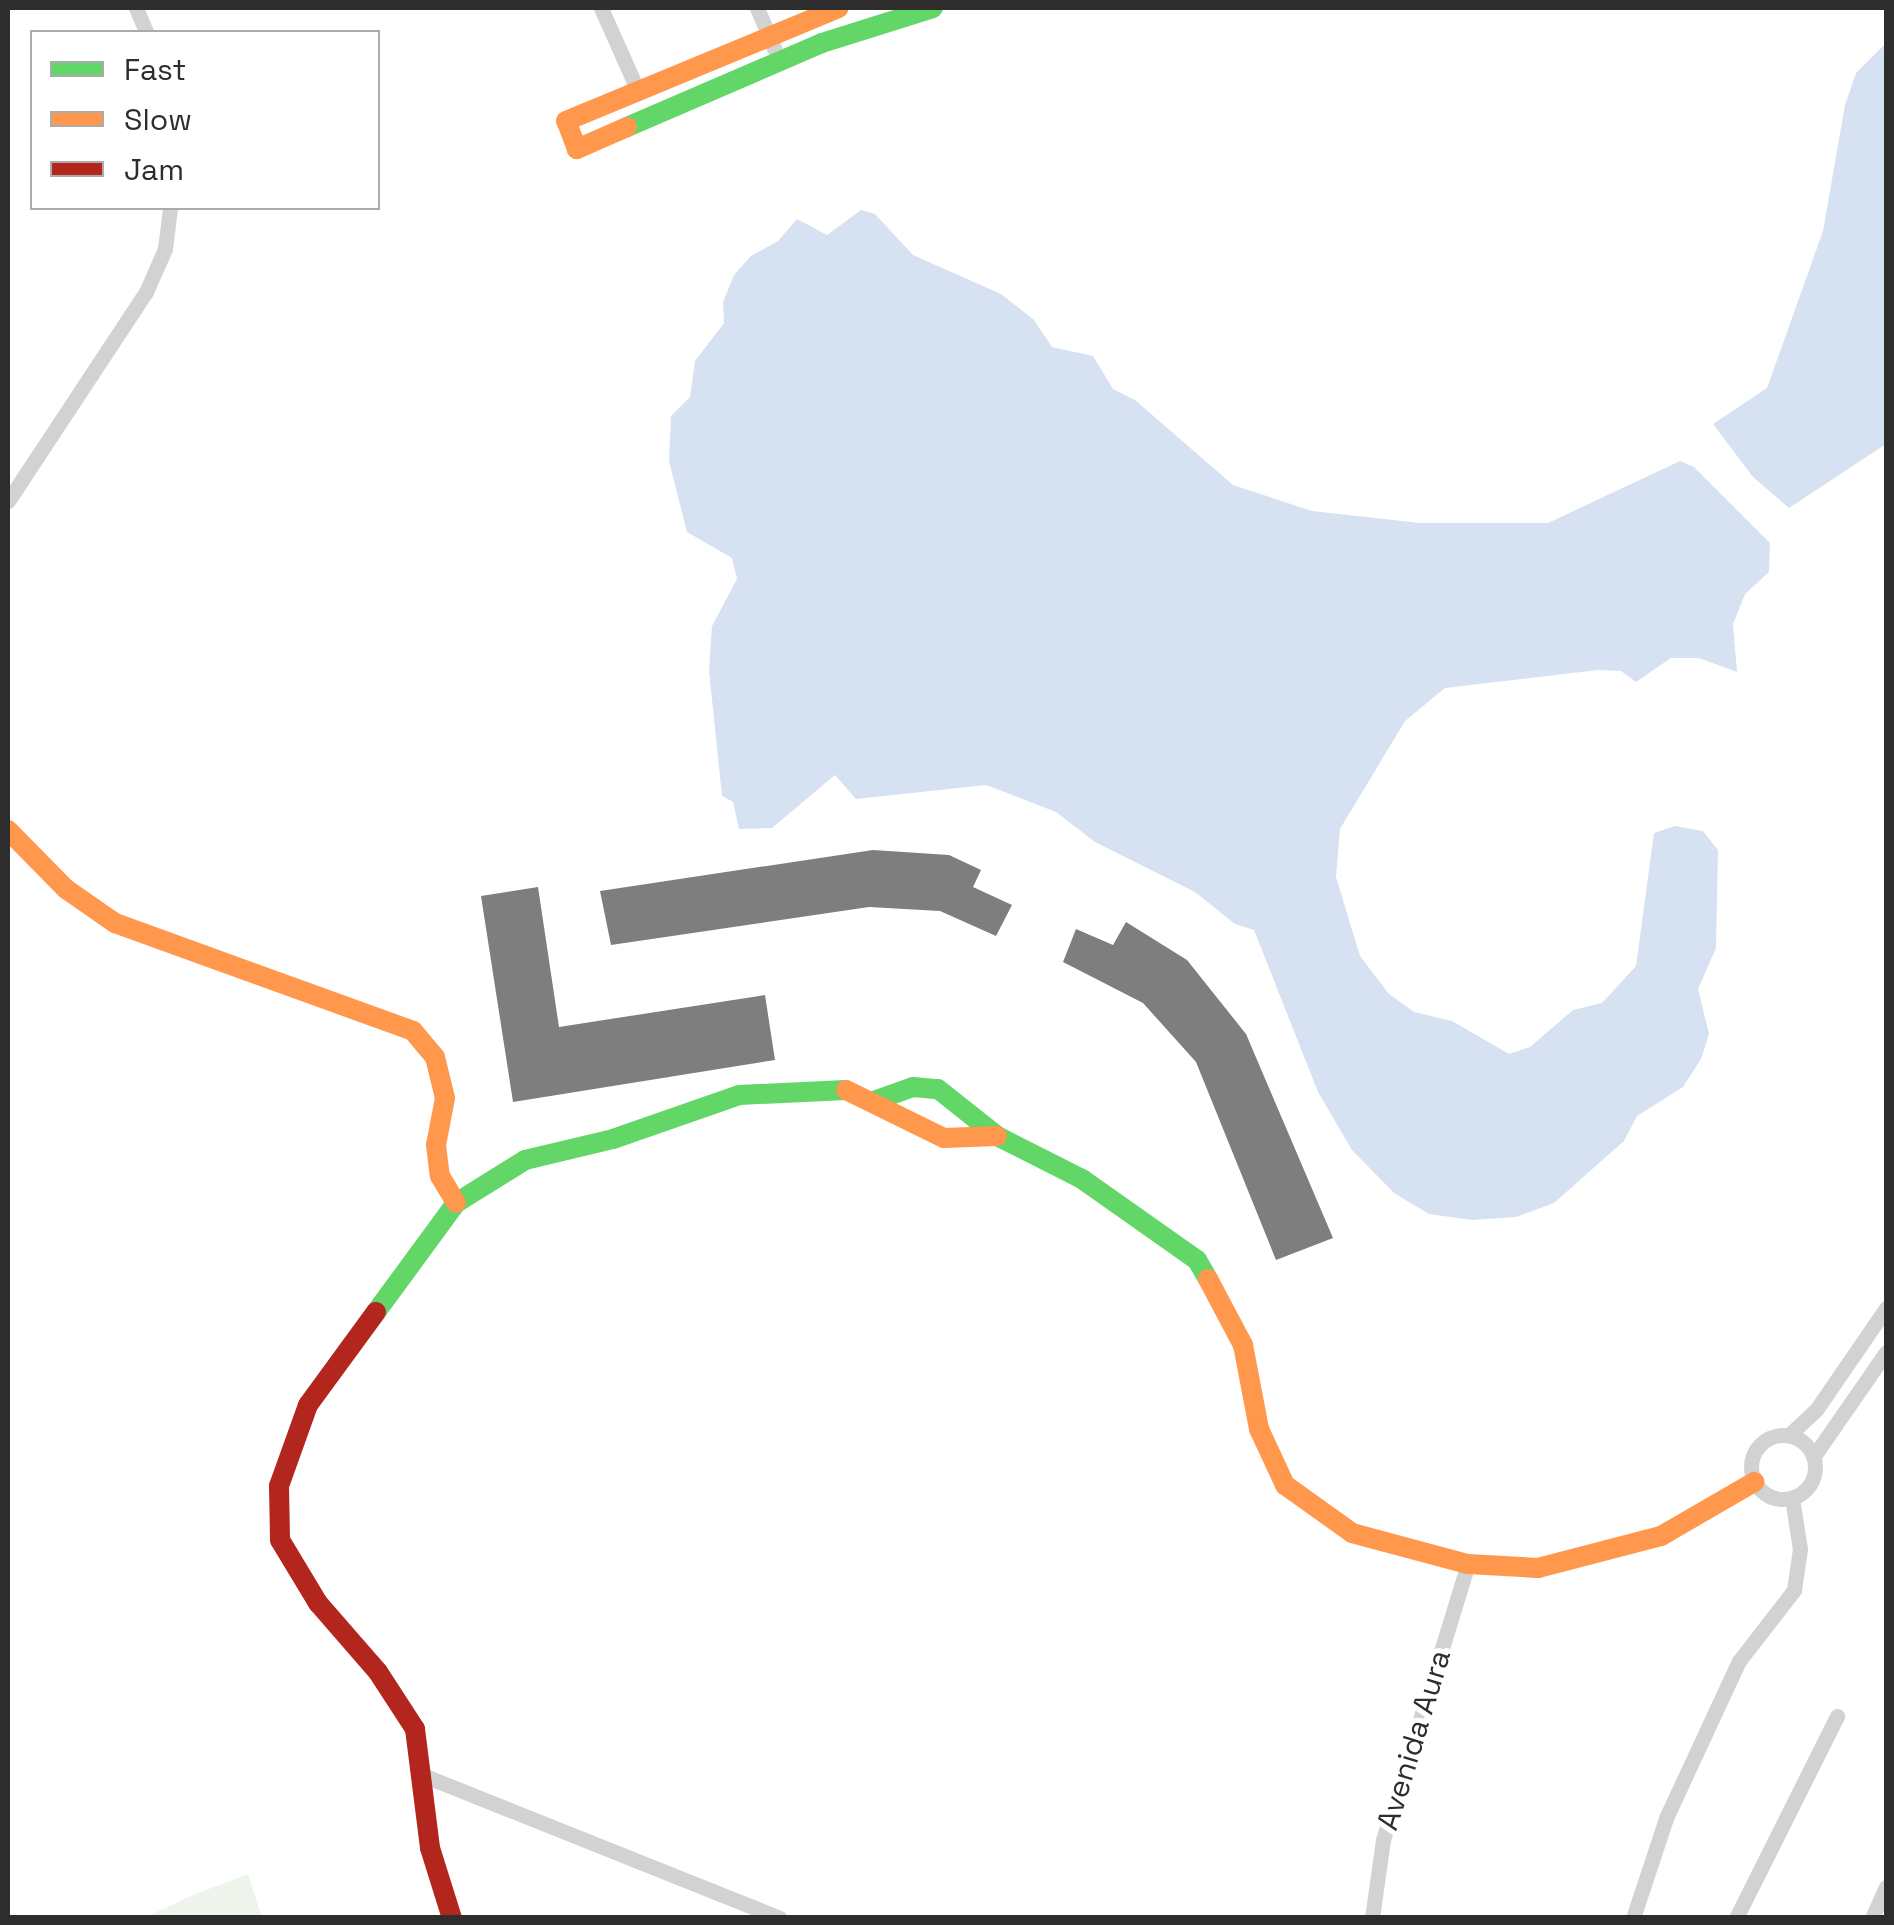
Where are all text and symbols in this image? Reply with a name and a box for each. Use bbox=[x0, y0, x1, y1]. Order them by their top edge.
legend bbox=[30, 30, 380, 210]
text: Fast bbox=[124, 50, 186, 89]
text: Slow bbox=[124, 100, 192, 139]
text: Jam bbox=[124, 150, 184, 189]
street label: Avenida Aura bbox=[1369, 1645, 1459, 1835]

